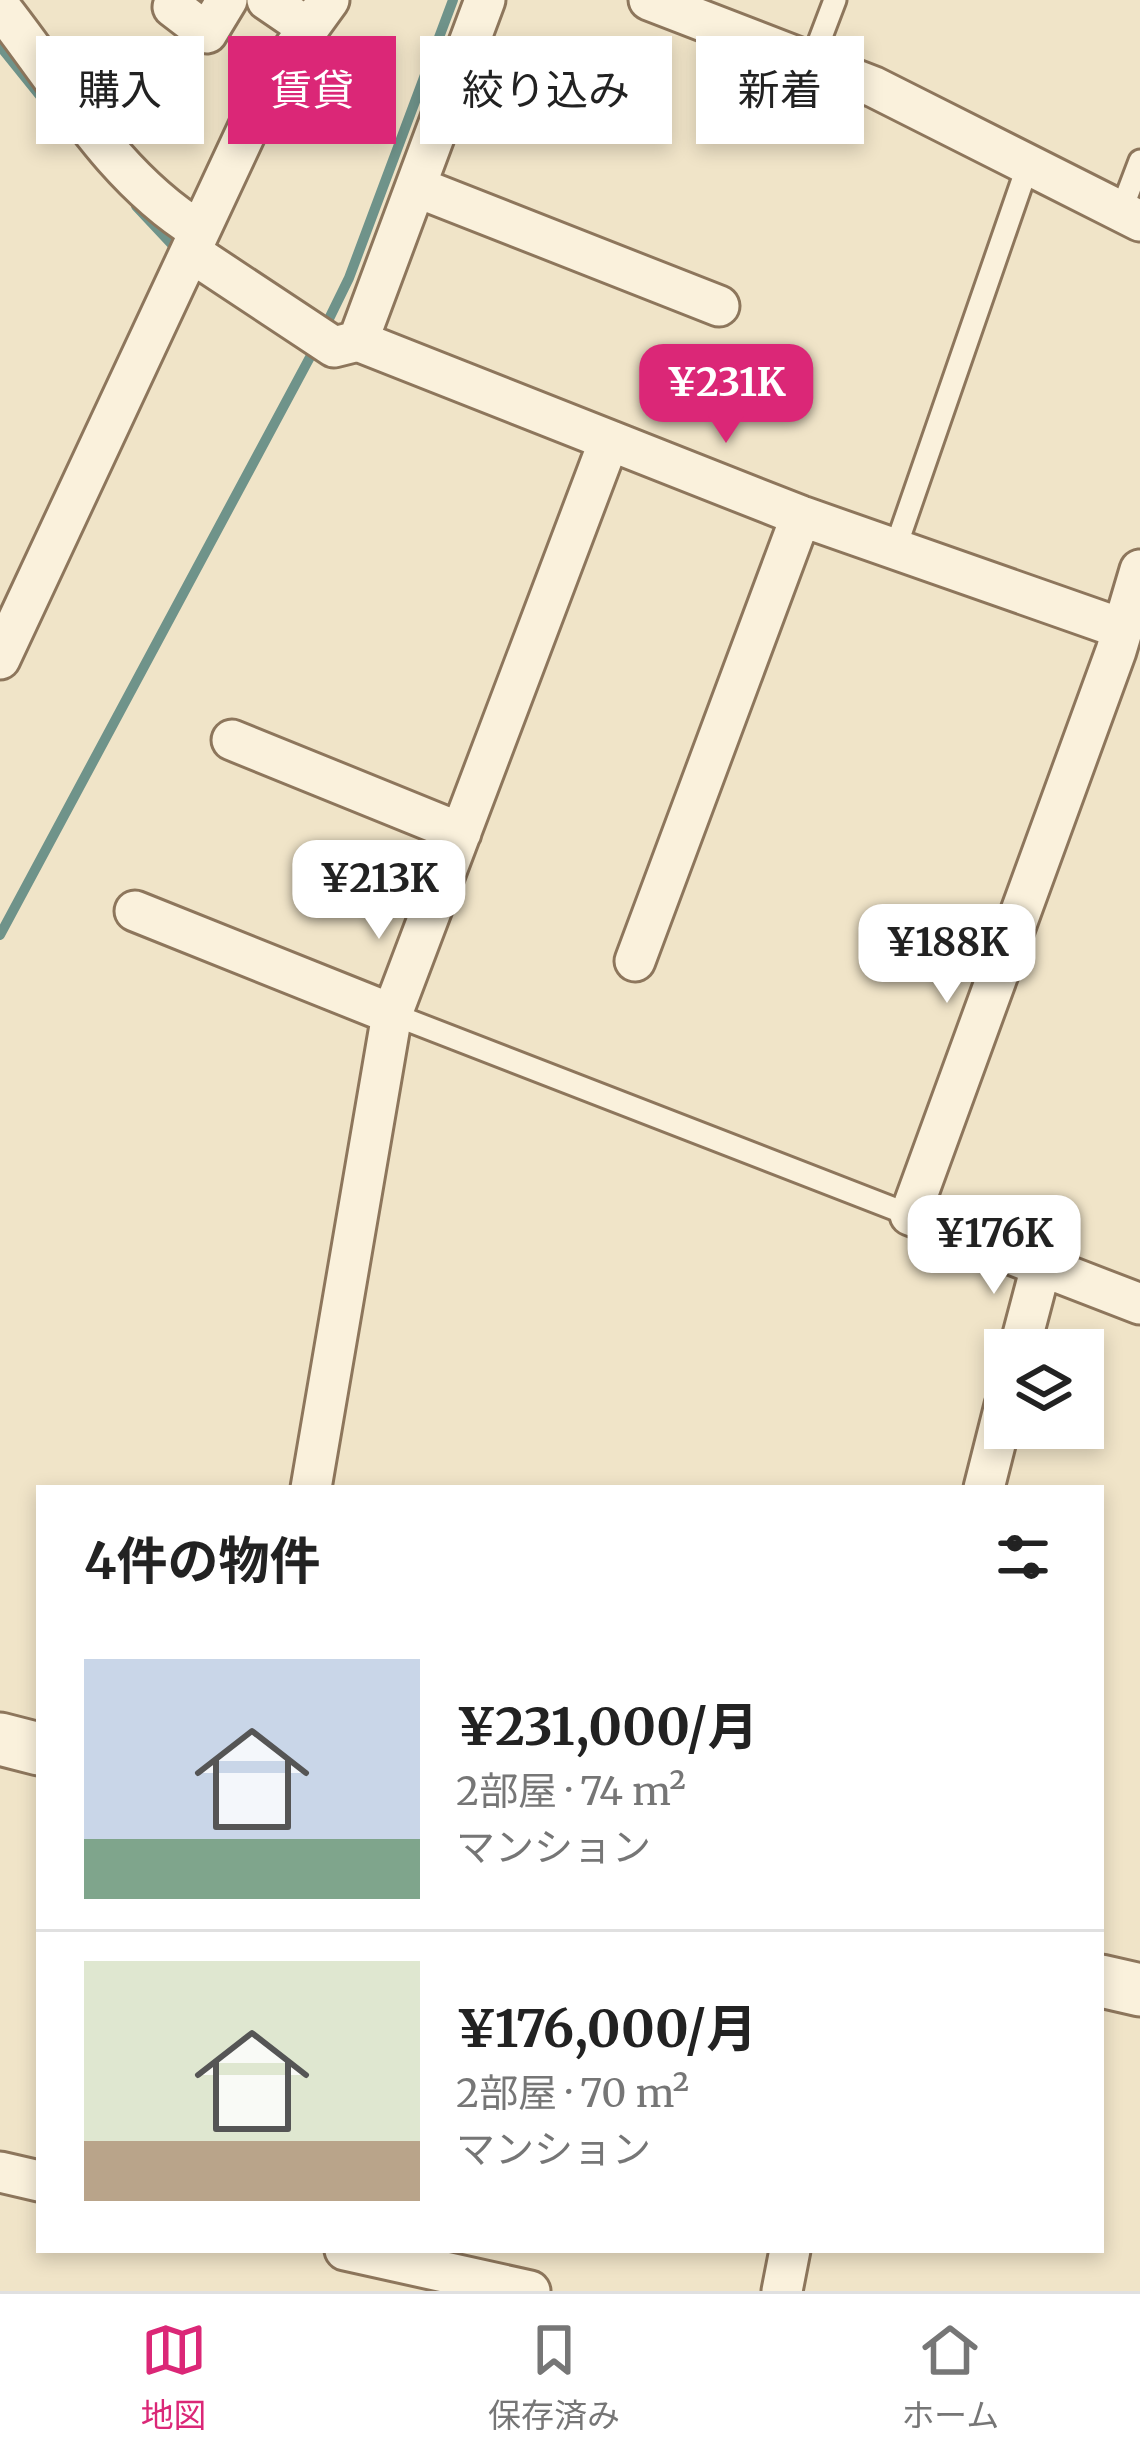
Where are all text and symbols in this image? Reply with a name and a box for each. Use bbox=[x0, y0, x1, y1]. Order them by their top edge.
chip: 購入 bbox=[36, 36, 204, 144]
chip: 賃貸 bbox=[228, 36, 396, 144]
chip: 絞り込み bbox=[420, 36, 672, 144]
chip: 新着 bbox=[696, 36, 864, 144]
pin: ¥231K bbox=[642, 344, 810, 446]
text: ¥231K bbox=[666, 358, 786, 407]
pin: ¥213K bbox=[295, 840, 463, 942]
text: ¥213K bbox=[319, 854, 439, 903]
pin: ¥188K bbox=[863, 904, 1031, 1006]
text: ¥188K bbox=[885, 918, 1009, 967]
pin: ¥176K bbox=[910, 1195, 1078, 1297]
text: ¥176K bbox=[935, 1209, 1053, 1258]
map controls bbox=[984, 1329, 1104, 1449]
button: layers bbox=[984, 1329, 1104, 1449]
icon: filters bbox=[990, 1524, 1056, 1590]
text: 4件の物件 bbox=[84, 1529, 320, 1593]
text: ¥231,000/月 bbox=[456, 1695, 759, 1759]
icon: home bbox=[180, 1707, 324, 1851]
text: 2部屋 · 74 m² bbox=[456, 1767, 686, 1816]
text: マンション bbox=[456, 1823, 651, 1872]
text: ¥176,000/月 bbox=[456, 1997, 757, 2061]
icon: home bbox=[180, 2009, 324, 2153]
text: 2部屋 · 70 m² bbox=[456, 2069, 689, 2118]
text: マンション bbox=[456, 2125, 651, 2174]
tab: 地図 bbox=[141, 2317, 207, 2437]
tab: 保存済み bbox=[488, 2317, 620, 2437]
tab: ホーム bbox=[901, 2317, 999, 2437]

